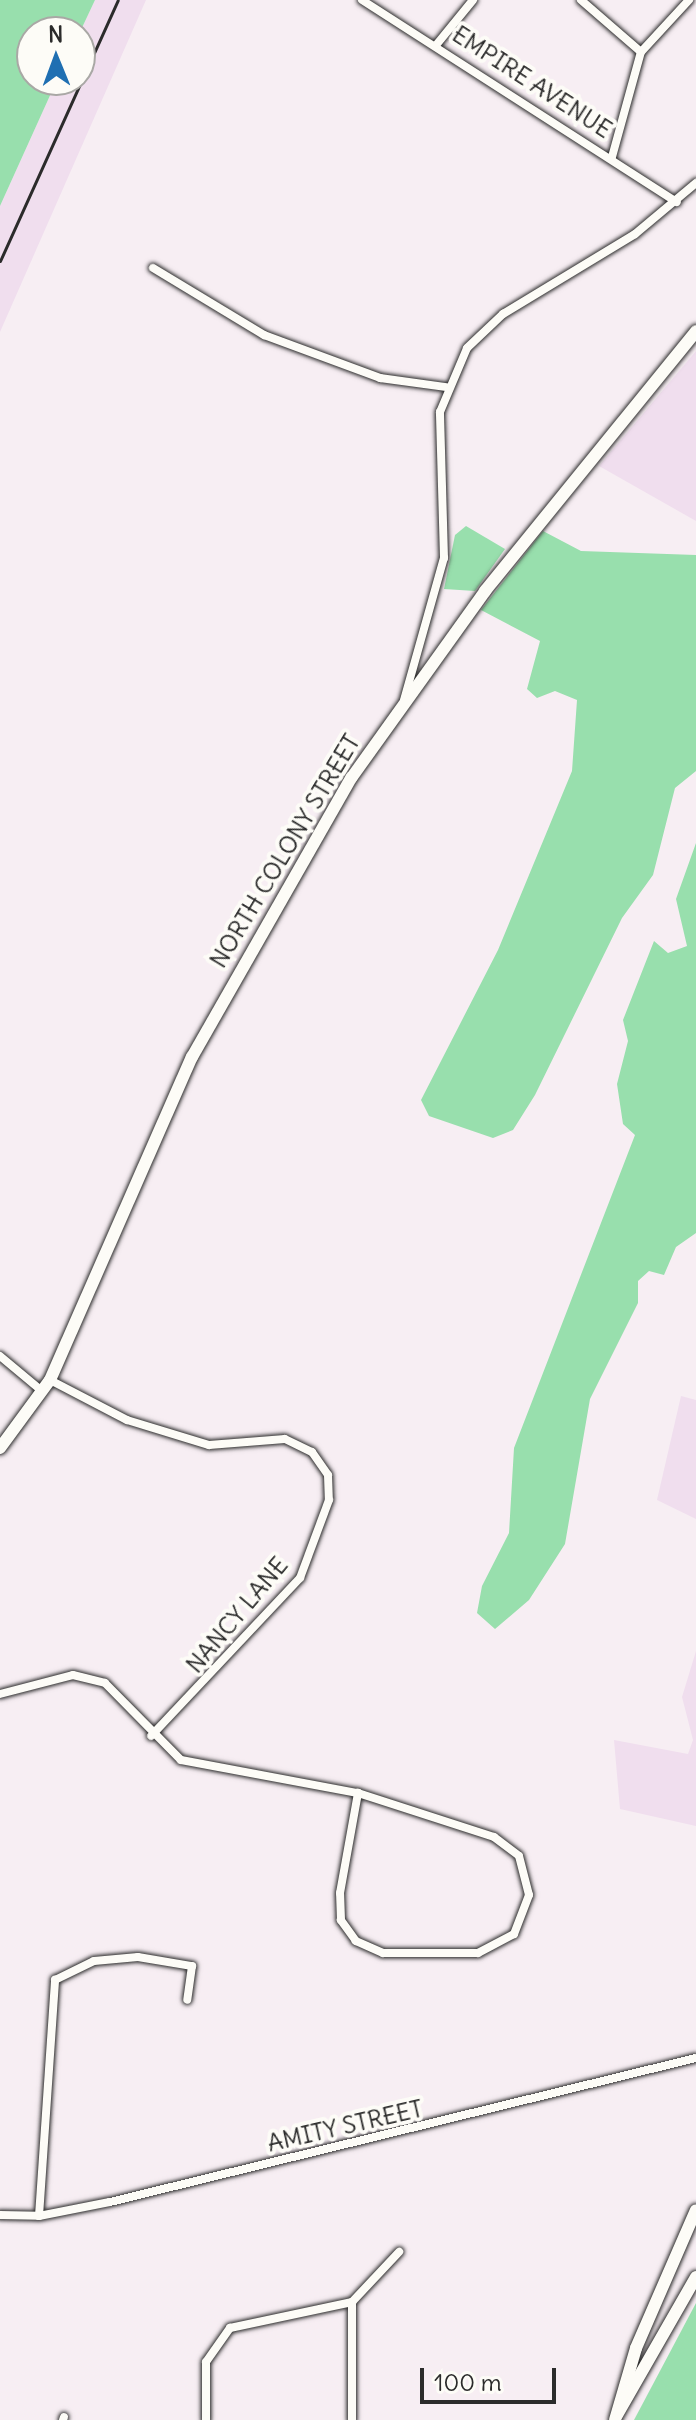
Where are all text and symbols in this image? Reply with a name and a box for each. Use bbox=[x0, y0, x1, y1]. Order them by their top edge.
north arrow bbox=[16, 16, 96, 96]
text: N bbox=[48, 20, 63, 48]
street label: EMPIRE AVENUE bbox=[447, 20, 617, 144]
street label: NORTH COLONY STREET bbox=[204, 729, 366, 973]
street label: NANCY LANE bbox=[180, 1551, 294, 1679]
street label: AMITY STREET bbox=[264, 2094, 426, 2158]
scale bar bbox=[424, 2352, 560, 2402]
text: 100 m bbox=[434, 2367, 502, 2397]

